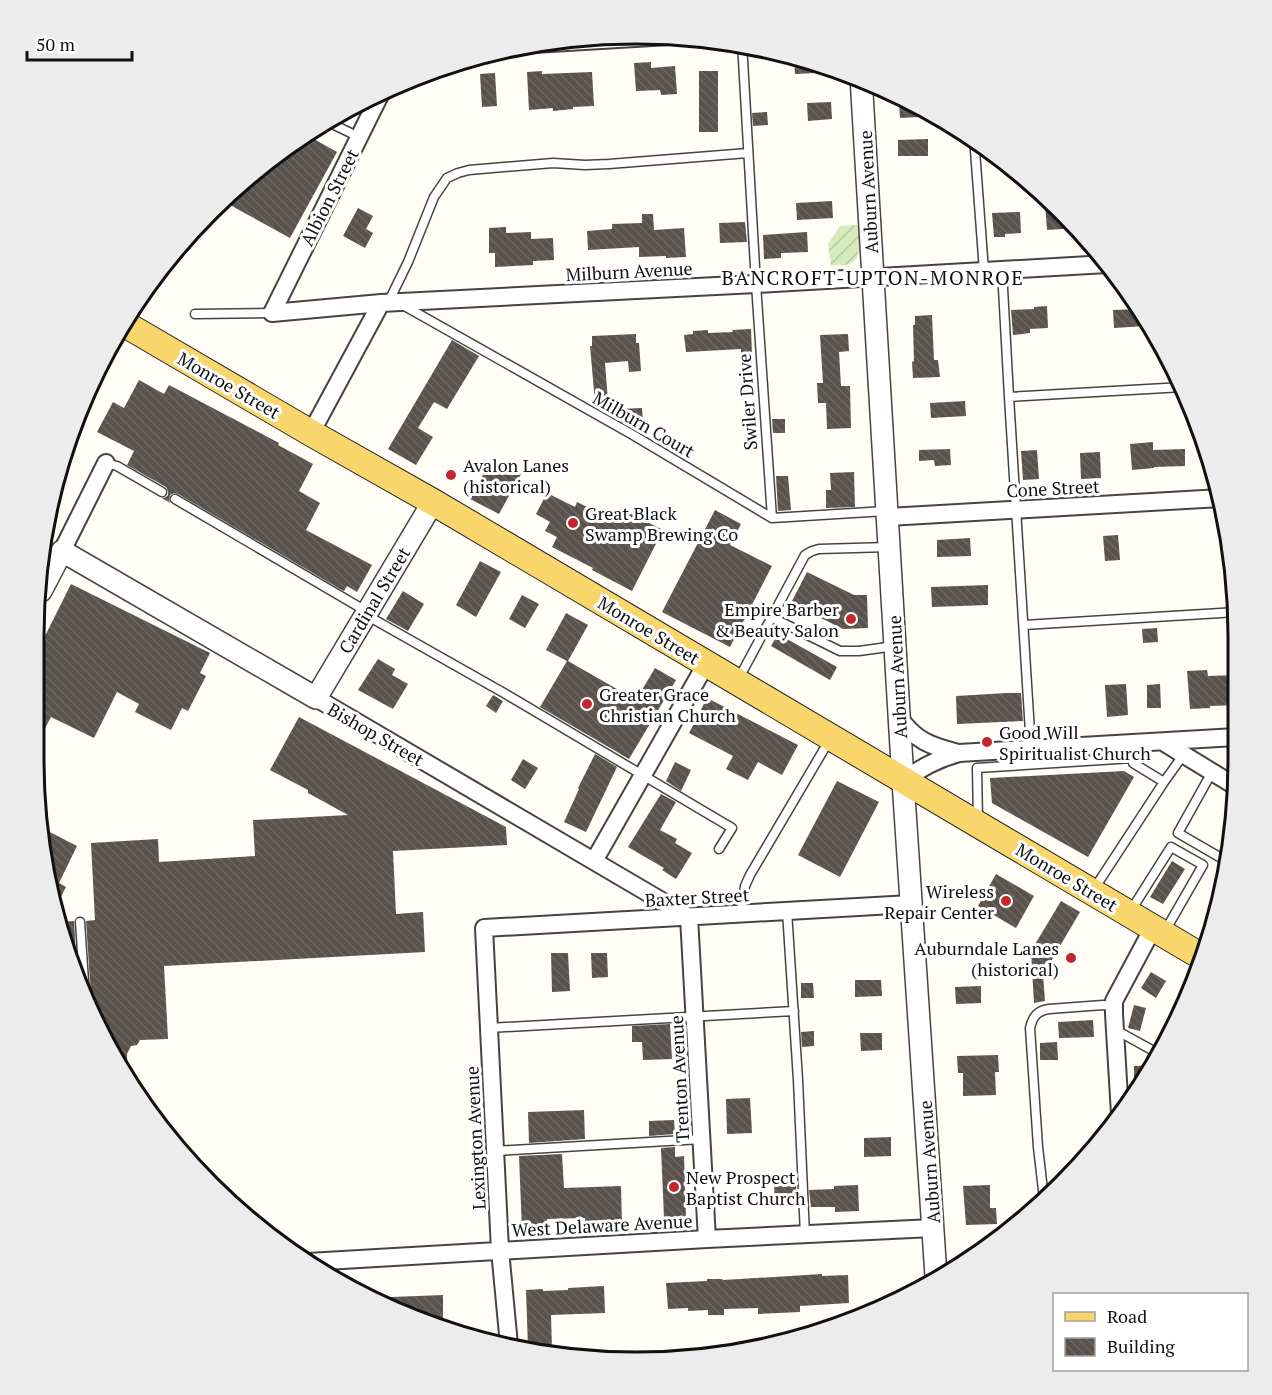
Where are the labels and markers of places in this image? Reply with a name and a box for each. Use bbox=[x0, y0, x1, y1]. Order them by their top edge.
place label: Avalon Lanes (historical) bbox=[463, 453, 569, 498]
marker: Avalon Lanes (historical) bbox=[444, 468, 458, 482]
place label: Great Black Swamp Brewing Co bbox=[585, 501, 738, 546]
marker: Great Black Swamp Brewing Co bbox=[566, 516, 580, 530]
place label: Empire Barber & Beauty Salon bbox=[715, 597, 839, 642]
marker: Empire Barber & Beauty Salon bbox=[844, 612, 858, 626]
place label: Greater Grace Christian Church bbox=[599, 682, 736, 727]
marker: Greater Grace Christian Church bbox=[580, 697, 594, 711]
place label: Good Will Spiritualist Church bbox=[999, 720, 1151, 765]
marker: Good Will Spiritualist Church bbox=[980, 735, 994, 749]
place label: Wireless Repair Center bbox=[884, 879, 994, 924]
marker: Wireless Repair Center bbox=[999, 894, 1013, 908]
place label: Auburndale Lanes (historical) bbox=[914, 936, 1059, 981]
marker: Auburndale Lanes (historical) bbox=[1064, 951, 1078, 965]
place label: New Prospect Baptist Church bbox=[686, 1165, 806, 1210]
marker: New Prospect Baptist Church bbox=[667, 1180, 681, 1194]

